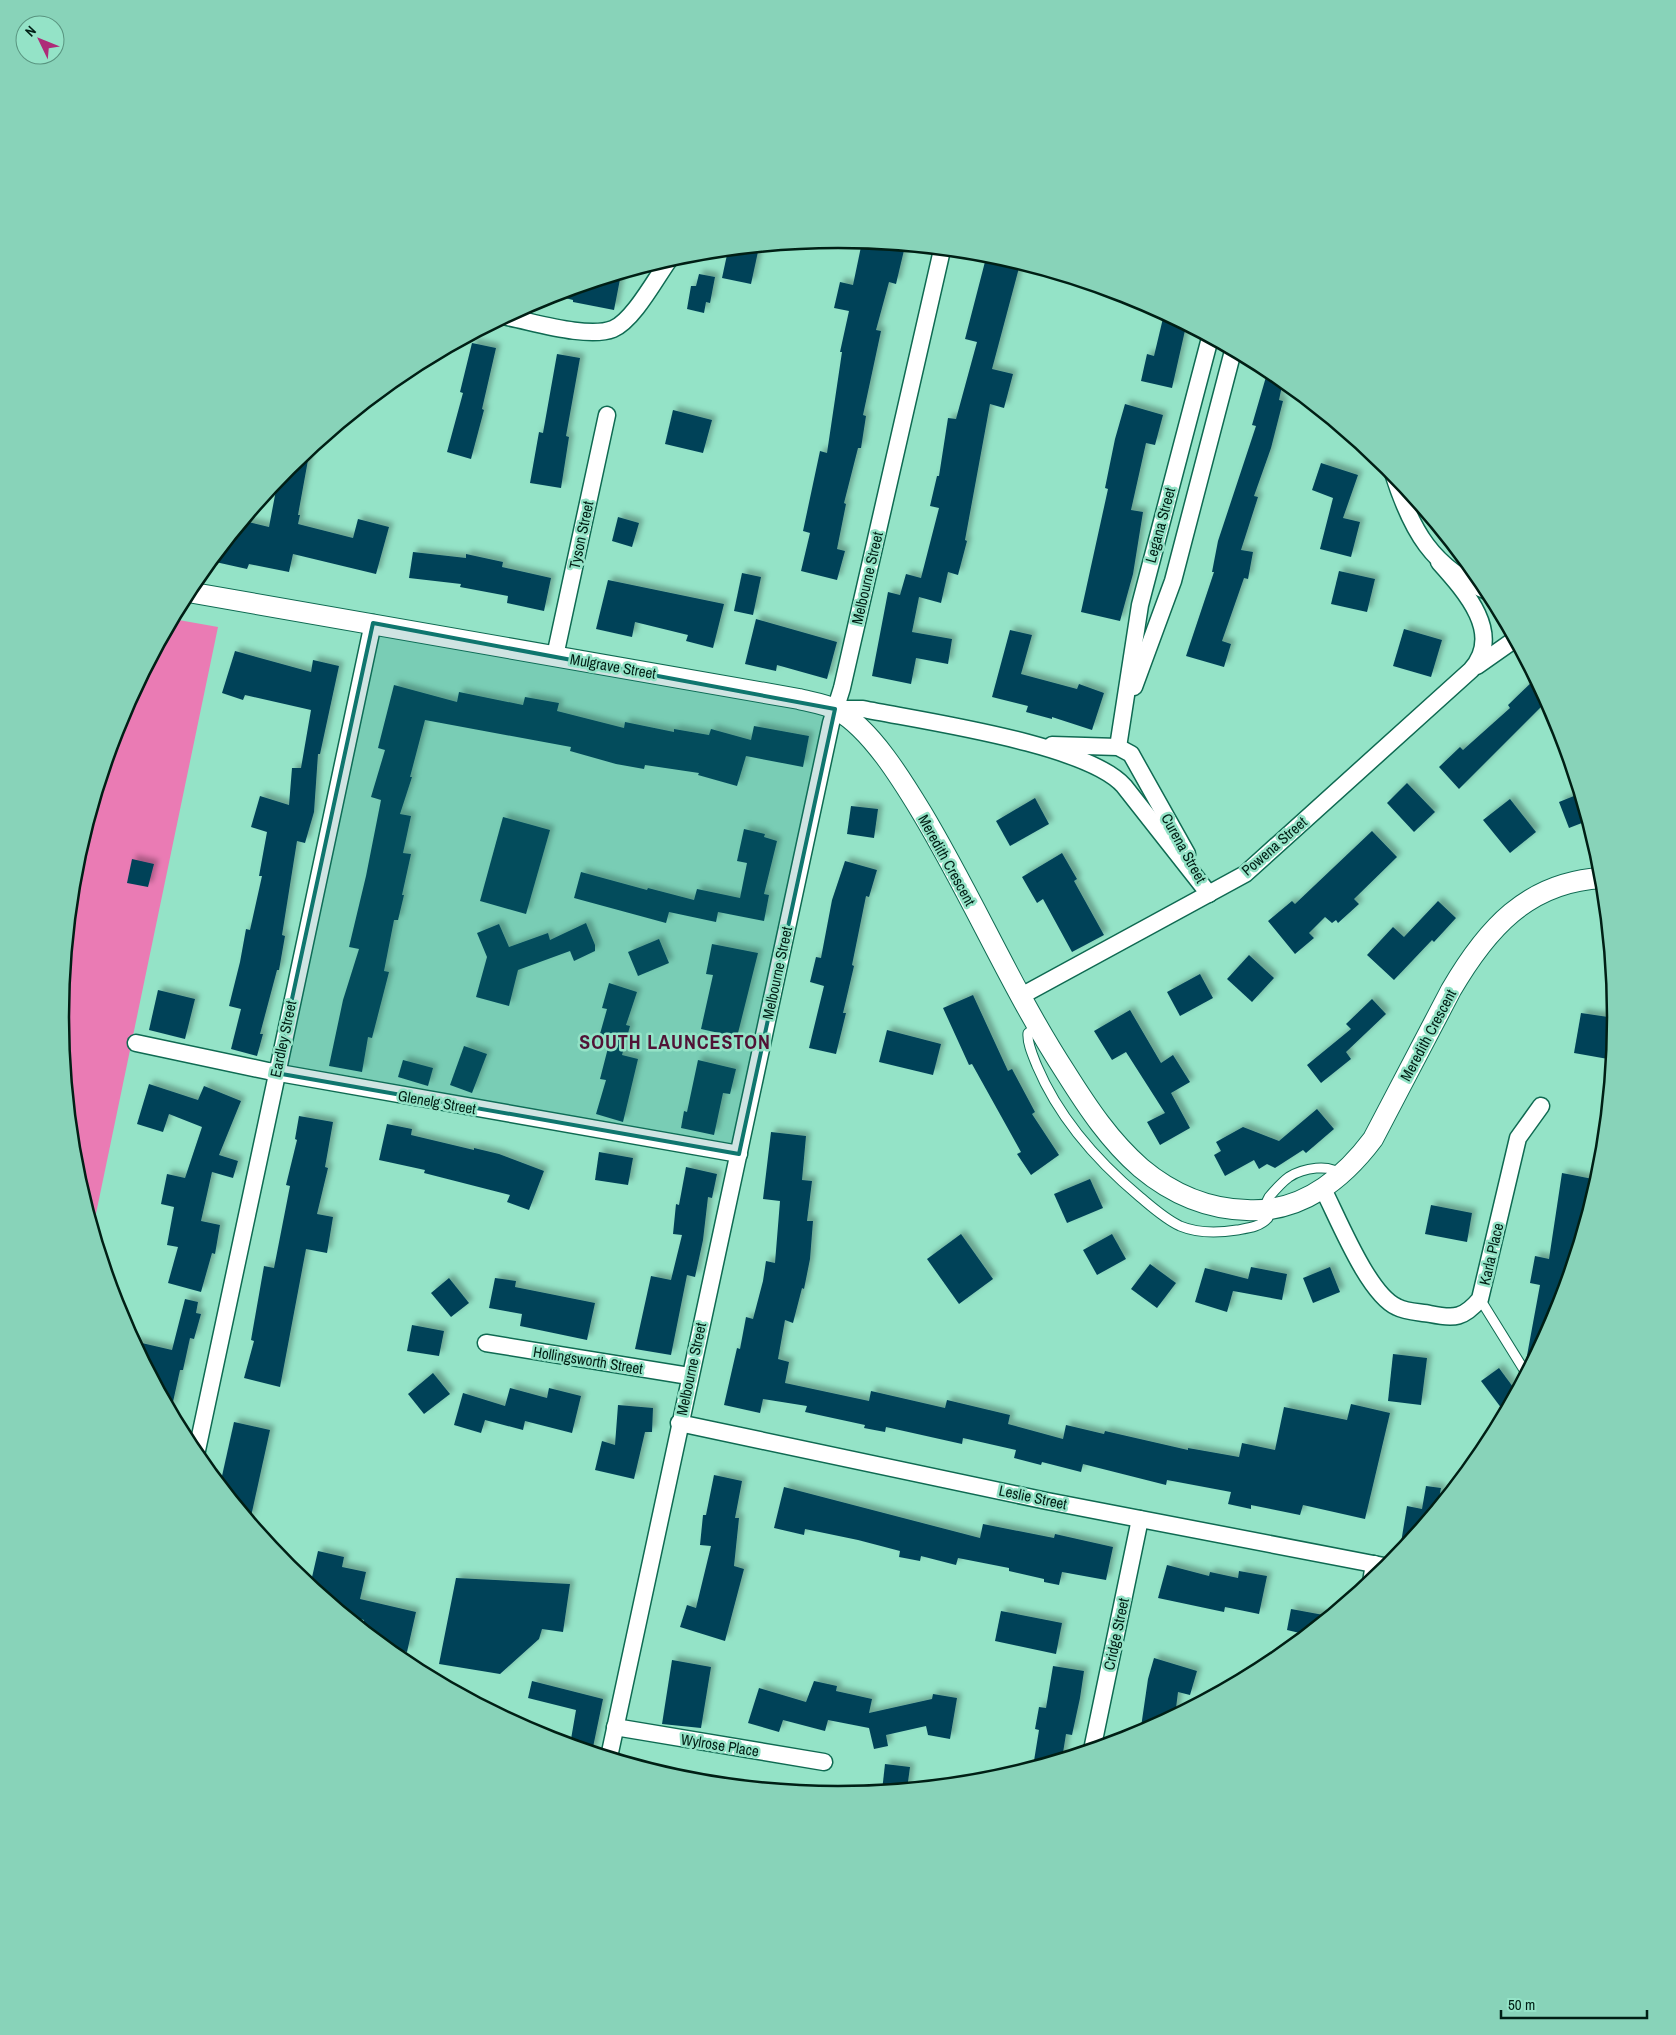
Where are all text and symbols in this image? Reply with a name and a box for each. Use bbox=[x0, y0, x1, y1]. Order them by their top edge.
north arrow bbox=[15, 15, 65, 65]
text: N bbox=[21, 22, 40, 40]
street label: Legana Street bbox=[1140, 484, 1180, 565]
street label: Tyson Street bbox=[564, 498, 599, 571]
street label: Melbourne Street bbox=[846, 529, 888, 626]
street label: Mulgrave Street bbox=[568, 648, 658, 684]
street label: Curena Street bbox=[1156, 809, 1212, 887]
street label: Meredith Crescent bbox=[913, 811, 981, 910]
street label: Powena Street bbox=[1237, 811, 1312, 880]
street label: Melbourne Street bbox=[757, 924, 797, 1021]
street label: Meredith Crescent bbox=[1395, 985, 1461, 1085]
street label: Eardley Street bbox=[265, 998, 301, 1079]
district label: SOUTH LAUNCESTON bbox=[579, 1028, 771, 1055]
street label: Glenelg Street bbox=[396, 1085, 478, 1119]
street label: Karla Place bbox=[1474, 1221, 1508, 1287]
street label: Melbourne Street bbox=[671, 1320, 711, 1417]
street label: Hollingsworth Street bbox=[532, 1341, 645, 1379]
street label: Leslie Street bbox=[997, 1480, 1070, 1515]
street label: Cridge Street bbox=[1098, 1595, 1134, 1672]
street label: Wylrose Place bbox=[680, 1728, 761, 1762]
scale bar bbox=[1501, 1988, 1647, 2020]
text: 50 m bbox=[1508, 1994, 1535, 2015]

